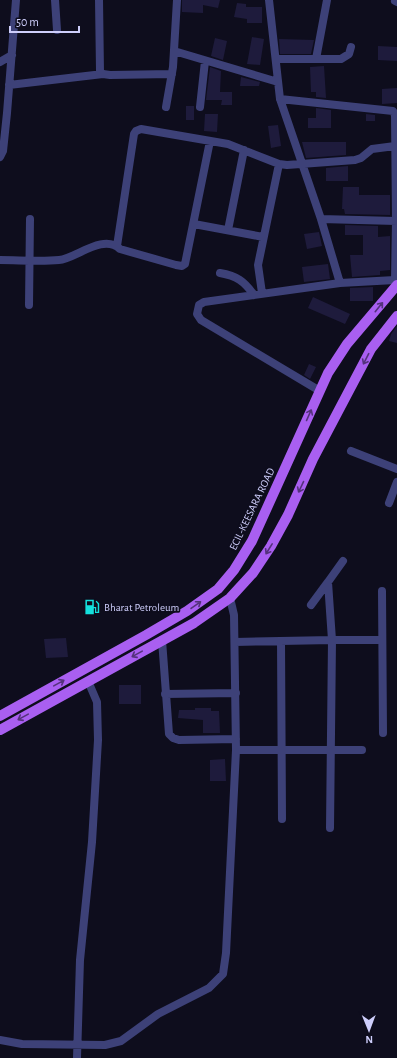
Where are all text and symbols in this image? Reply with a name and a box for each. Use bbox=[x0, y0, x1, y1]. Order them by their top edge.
scale bar bbox=[10, 8, 79, 34]
text: 50 m bbox=[16, 16, 39, 28]
one-way arrow bbox=[375, 301, 384, 312]
one-way arrow bbox=[362, 352, 370, 364]
one-way arrow bbox=[306, 409, 313, 421]
street label: ECIL-KEESARA ROAD bbox=[227, 466, 277, 552]
one-way arrow bbox=[297, 480, 304, 492]
one-way arrow bbox=[265, 543, 273, 554]
fuel station icon: Bharat Petroleum bbox=[83, 598, 101, 616]
one-way arrow bbox=[190, 601, 201, 609]
place label: Bharat Petroleum bbox=[104, 602, 180, 613]
one-way arrow bbox=[131, 650, 143, 658]
one-way arrow bbox=[52, 679, 64, 687]
one-way arrow bbox=[17, 714, 29, 721]
north arrow bbox=[349, 1010, 389, 1050]
text: N bbox=[365, 1034, 373, 1045]

